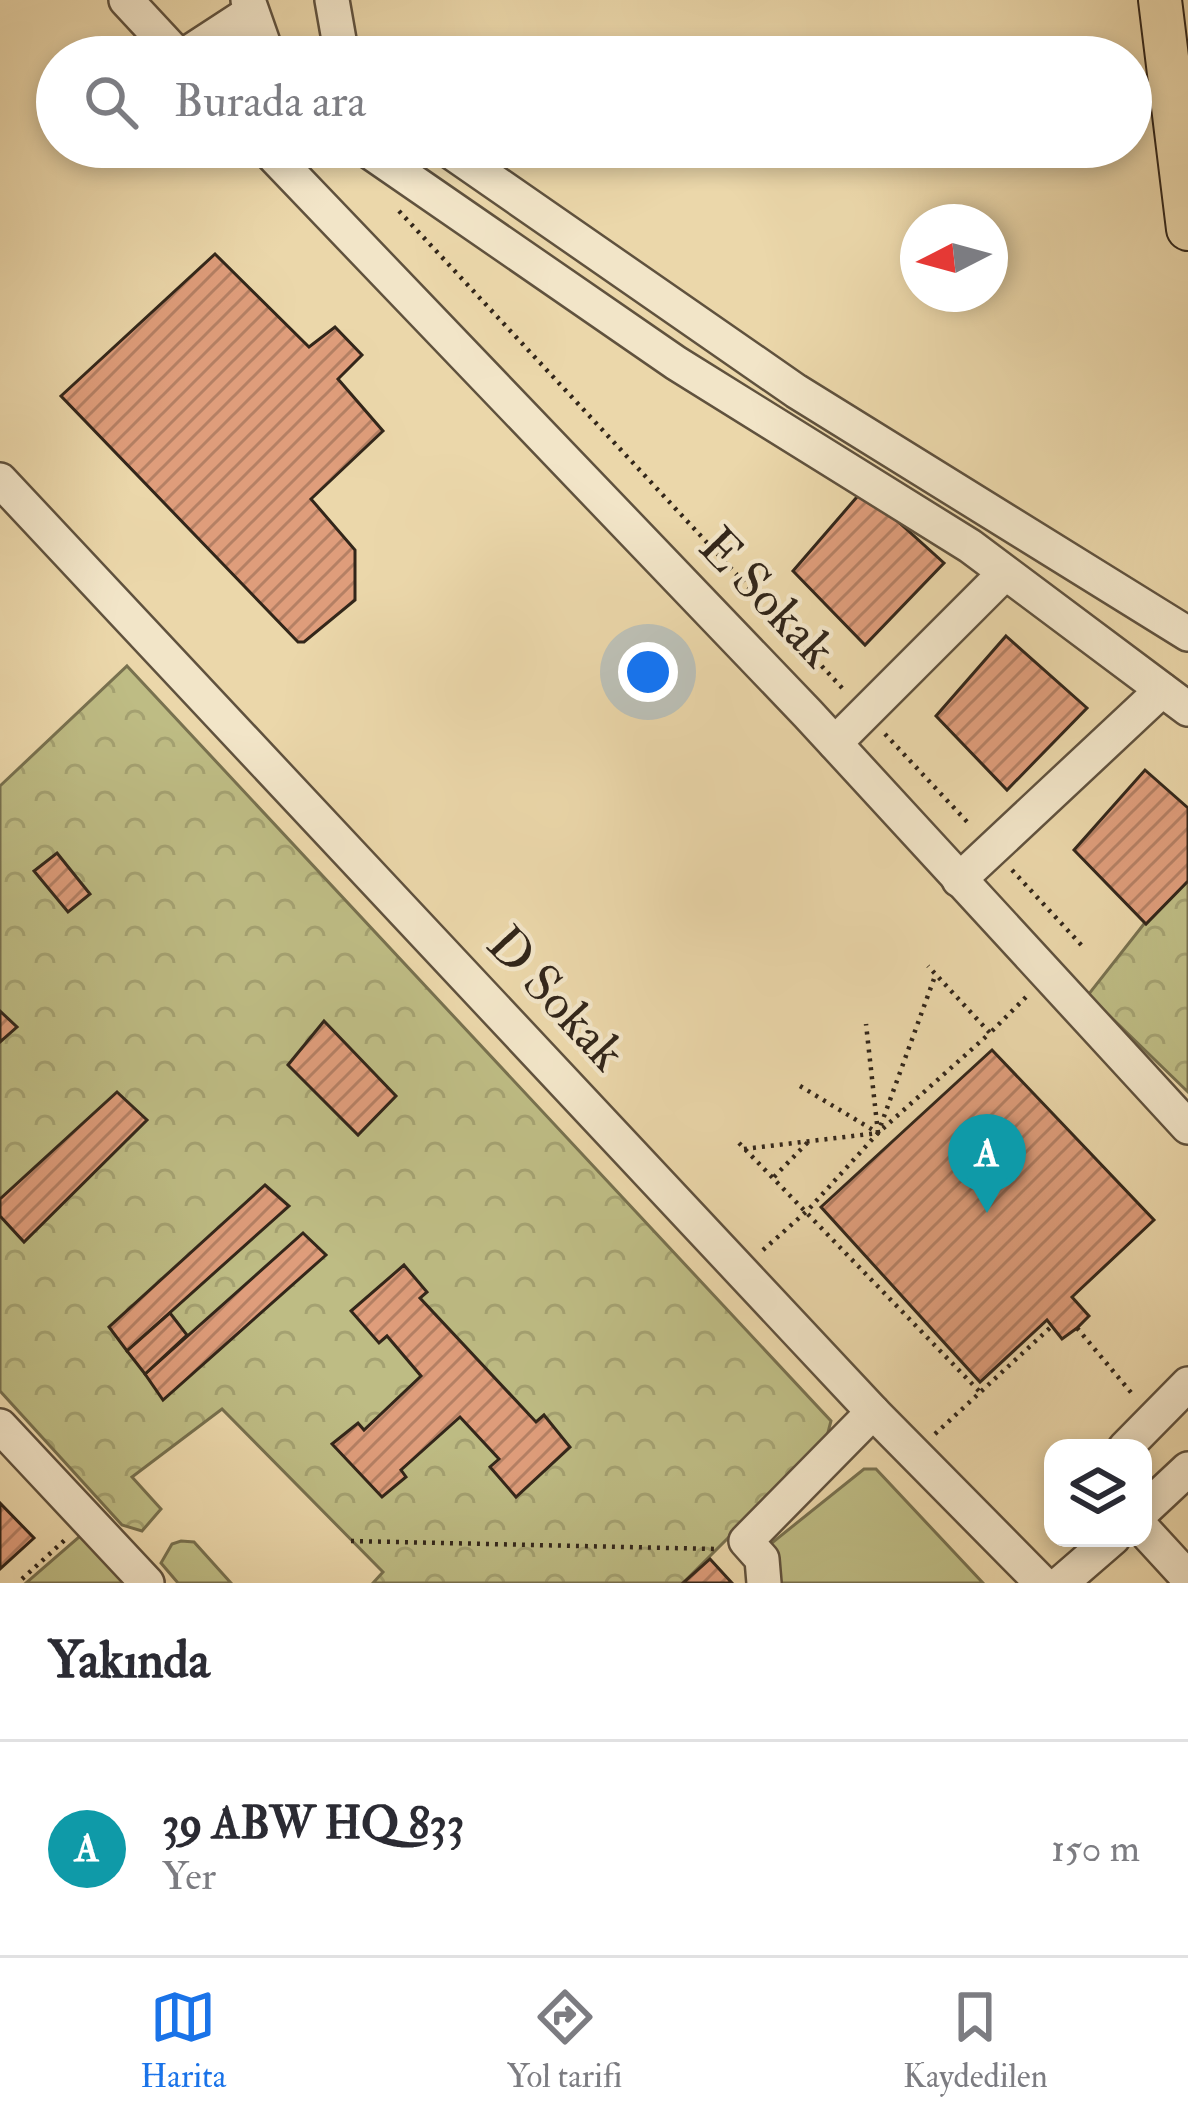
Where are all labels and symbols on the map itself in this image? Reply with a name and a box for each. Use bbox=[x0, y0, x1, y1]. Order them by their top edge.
north arrow bbox=[900, 204, 1008, 312]
street label: E Sokak bbox=[685, 515, 849, 681]
your location bbox=[618, 642, 678, 702]
street label: D Sokak bbox=[473, 913, 639, 1085]
pin: A bbox=[948, 1114, 1026, 1213]

